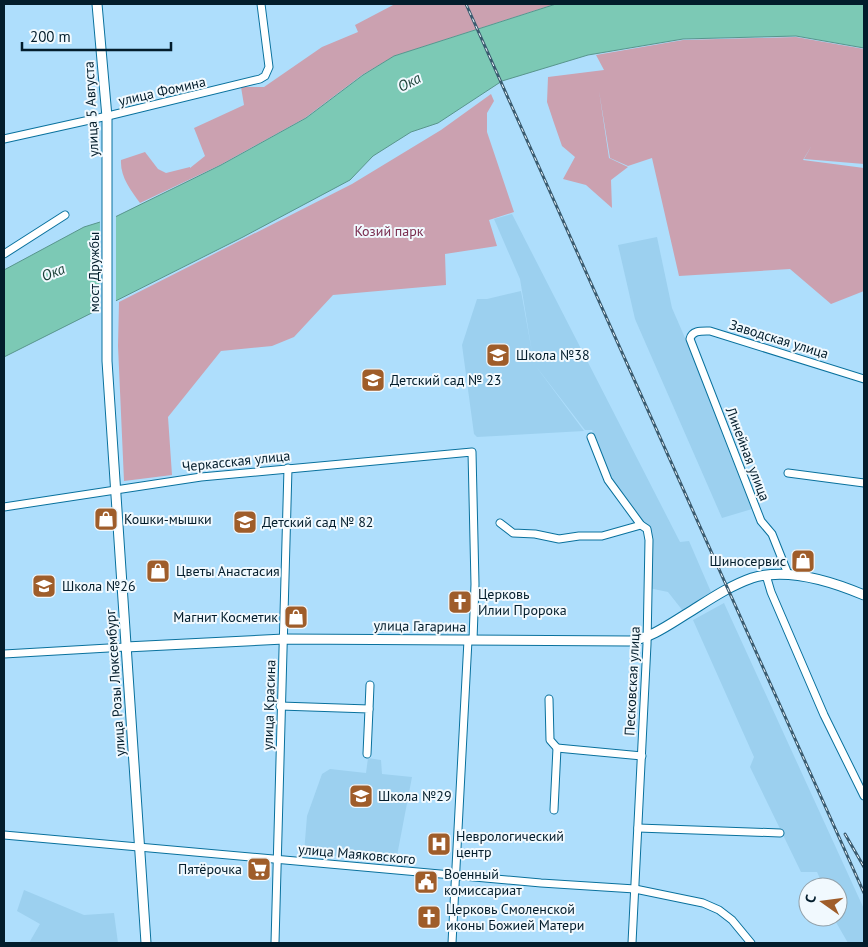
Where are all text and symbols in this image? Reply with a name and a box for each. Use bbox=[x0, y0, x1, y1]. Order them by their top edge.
scale bar bbox=[22, 20, 171, 52]
text: 200 m bbox=[30, 27, 71, 46]
street label: улица 5 Августа bbox=[80, 61, 102, 157]
water label: Ока bbox=[394, 68, 424, 96]
street label: улица Фомина bbox=[117, 72, 207, 110]
park label: Козий парк bbox=[354, 222, 424, 240]
street label: мост Дружбы bbox=[85, 232, 103, 312]
water label: Ока bbox=[38, 259, 68, 285]
street label: Заводская улица bbox=[727, 315, 831, 363]
school or university icon: Школа №38 bbox=[485, 342, 511, 368]
place label: Школа №38 bbox=[516, 346, 590, 364]
school or university icon: Детский сад № 23 bbox=[360, 367, 386, 393]
place label: Детский сад № 23 bbox=[390, 371, 501, 389]
street label: Линейная улица bbox=[721, 404, 774, 504]
street label: Черкасская улица bbox=[181, 446, 291, 476]
shop icon: Кошки-мышки bbox=[93, 506, 119, 532]
school or university icon: Детский сад № 82 bbox=[232, 509, 258, 535]
place label: Кошки-мышки bbox=[124, 510, 212, 528]
place label: Детский сад № 82 bbox=[262, 513, 373, 531]
shop icon: Шиносервис bbox=[790, 548, 816, 574]
place label: Шиносервис bbox=[709, 552, 786, 570]
shop icon: Цветы Анастасия bbox=[145, 558, 171, 584]
place label: Цветы Анастасия bbox=[176, 562, 280, 580]
school or university icon: Школа №26 bbox=[31, 573, 57, 599]
place label: Школа №26 bbox=[62, 577, 136, 595]
place label: Церковь Илии Пророка bbox=[478, 585, 567, 619]
church icon: Церковь Илии Пророка bbox=[447, 589, 473, 615]
shop icon: Магнит Косметик bbox=[283, 604, 309, 630]
street label: улица Розы Люксембург bbox=[101, 608, 129, 757]
place label: Магнит Косметик bbox=[173, 608, 278, 626]
street label: улица Гагарина bbox=[373, 616, 467, 636]
street label: Песковская улица bbox=[620, 626, 644, 736]
street label: улица Красина bbox=[258, 659, 280, 751]
school or university icon: Школа №29 bbox=[348, 783, 374, 809]
place label: Школа №29 bbox=[378, 787, 452, 805]
place label: Неврологический центр bbox=[456, 827, 564, 861]
hospital icon: Неврологический центр bbox=[426, 831, 452, 857]
street label: улица Маяковского bbox=[298, 840, 416, 868]
supermarket icon: Пятёрочка bbox=[246, 856, 272, 882]
place label: Пятёрочка bbox=[178, 860, 242, 878]
place label: Военный комиссариат bbox=[444, 865, 522, 899]
public building icon: Военный комиссариат bbox=[413, 869, 439, 895]
north arrow bbox=[798, 877, 848, 927]
text: С bbox=[801, 893, 820, 905]
place label: Церковь Смоленской иконы Божией Матери bbox=[446, 900, 584, 934]
church icon: Церковь Смоленской иконы Божией Матери bbox=[416, 904, 442, 930]

